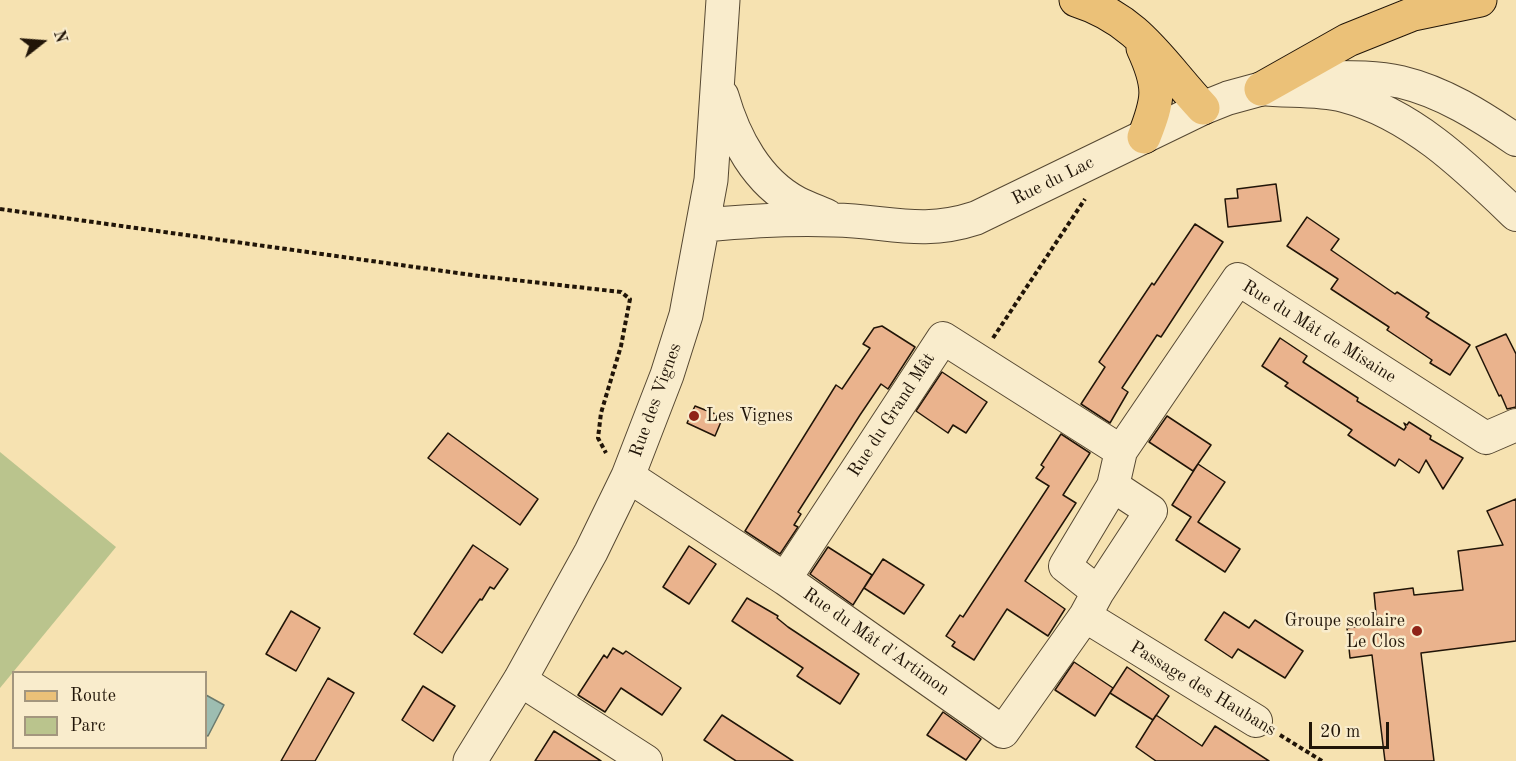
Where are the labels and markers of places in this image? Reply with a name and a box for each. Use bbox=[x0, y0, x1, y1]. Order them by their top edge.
place label: Les Vignes bbox=[706, 405, 793, 427]
marker: Les Vignes bbox=[687, 409, 701, 423]
place label: Groupe scolaire Le Clos bbox=[1285, 610, 1405, 652]
marker: Groupe scolaire Le Clos bbox=[1410, 624, 1424, 638]

